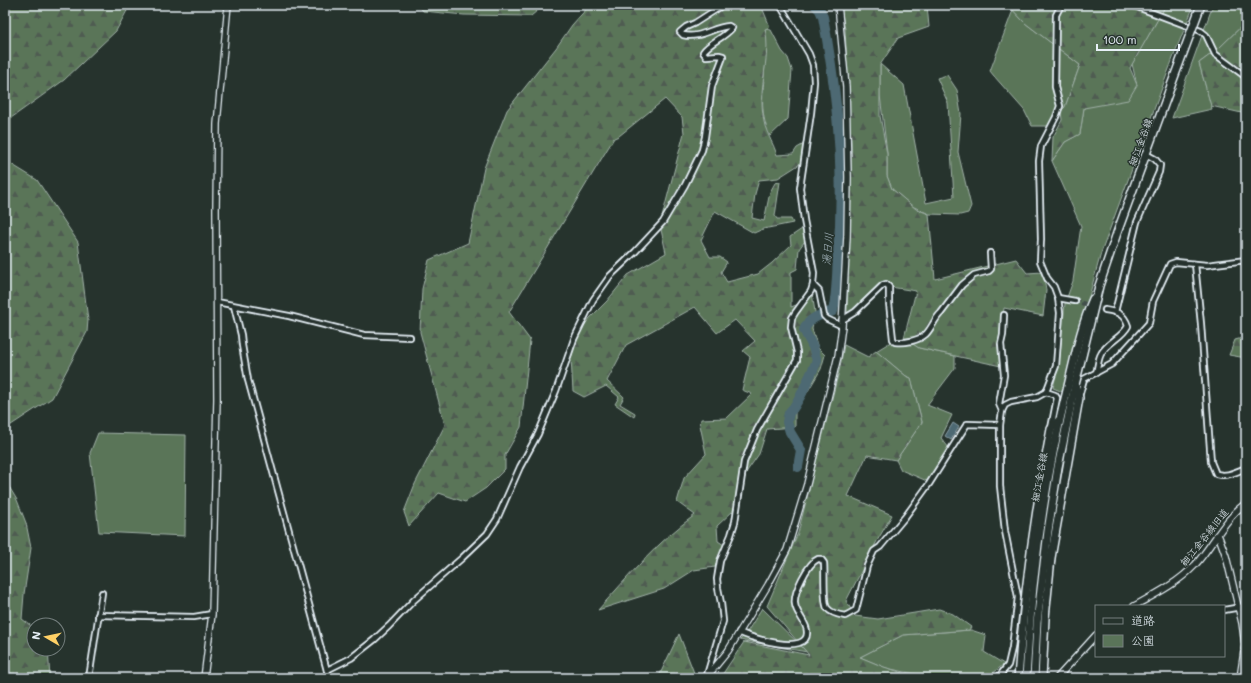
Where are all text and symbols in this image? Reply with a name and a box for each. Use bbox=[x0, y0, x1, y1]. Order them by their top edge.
scale bar bbox=[1097, 26, 1179, 52]
text: 100 m bbox=[1103, 31, 1137, 47]
street label: 細江金谷線 bbox=[1125, 116, 1155, 168]
water label: 湯日川 bbox=[818, 232, 836, 266]
street label: 細江金谷線 bbox=[1028, 451, 1050, 503]
street label: 細江金谷線旧道 bbox=[1177, 505, 1231, 569]
legend bbox=[1095, 605, 1225, 657]
text: 道路 bbox=[1131, 612, 1155, 628]
north arrow bbox=[26, 617, 66, 657]
text: N bbox=[28, 630, 44, 641]
text: 公園 bbox=[1131, 632, 1155, 648]

